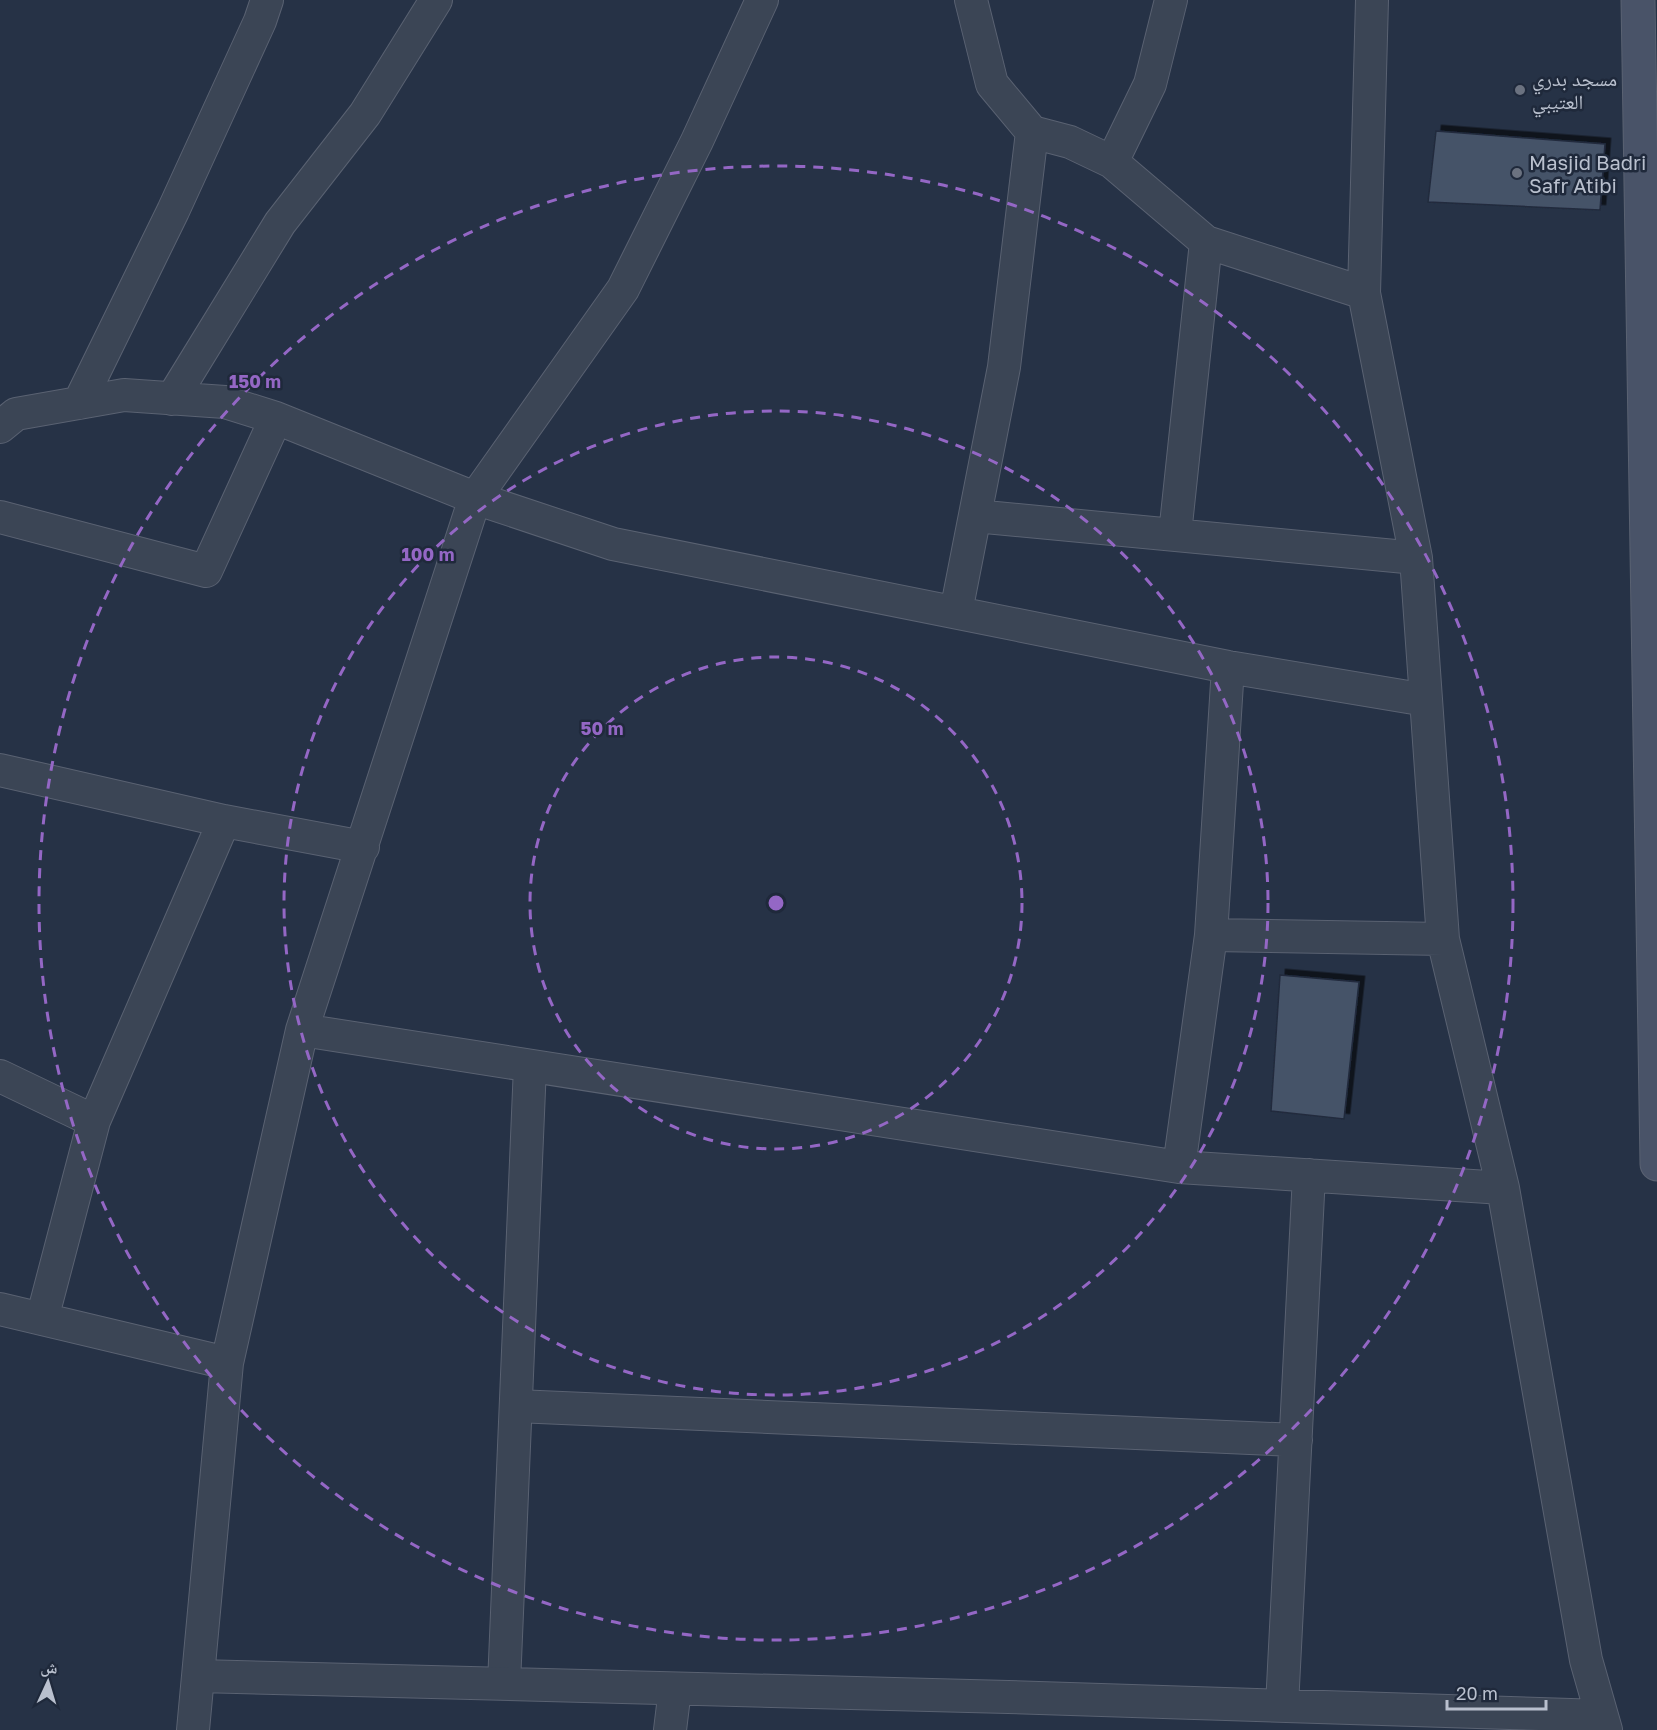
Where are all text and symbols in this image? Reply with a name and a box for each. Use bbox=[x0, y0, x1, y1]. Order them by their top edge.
place label: مسجد بدري العتيبي bbox=[1532, 66, 1617, 118]
marker: مسجد بدري العتيبي bbox=[1513, 83, 1527, 97]
place label: Masjid Badri Safr Atibi bbox=[1529, 150, 1646, 197]
marker: Masjid Badri Safr Atibi bbox=[1510, 166, 1524, 180]
text: 150 m bbox=[229, 370, 281, 392]
text: 100 m bbox=[402, 543, 454, 565]
text: 50 m bbox=[581, 717, 623, 739]
centre of rings bbox=[766, 893, 786, 913]
north arrow bbox=[18, 1652, 78, 1712]
text: ش bbox=[40, 1656, 58, 1678]
scale bar bbox=[1447, 1673, 1546, 1711]
text: 20 m bbox=[1456, 1682, 1498, 1704]

